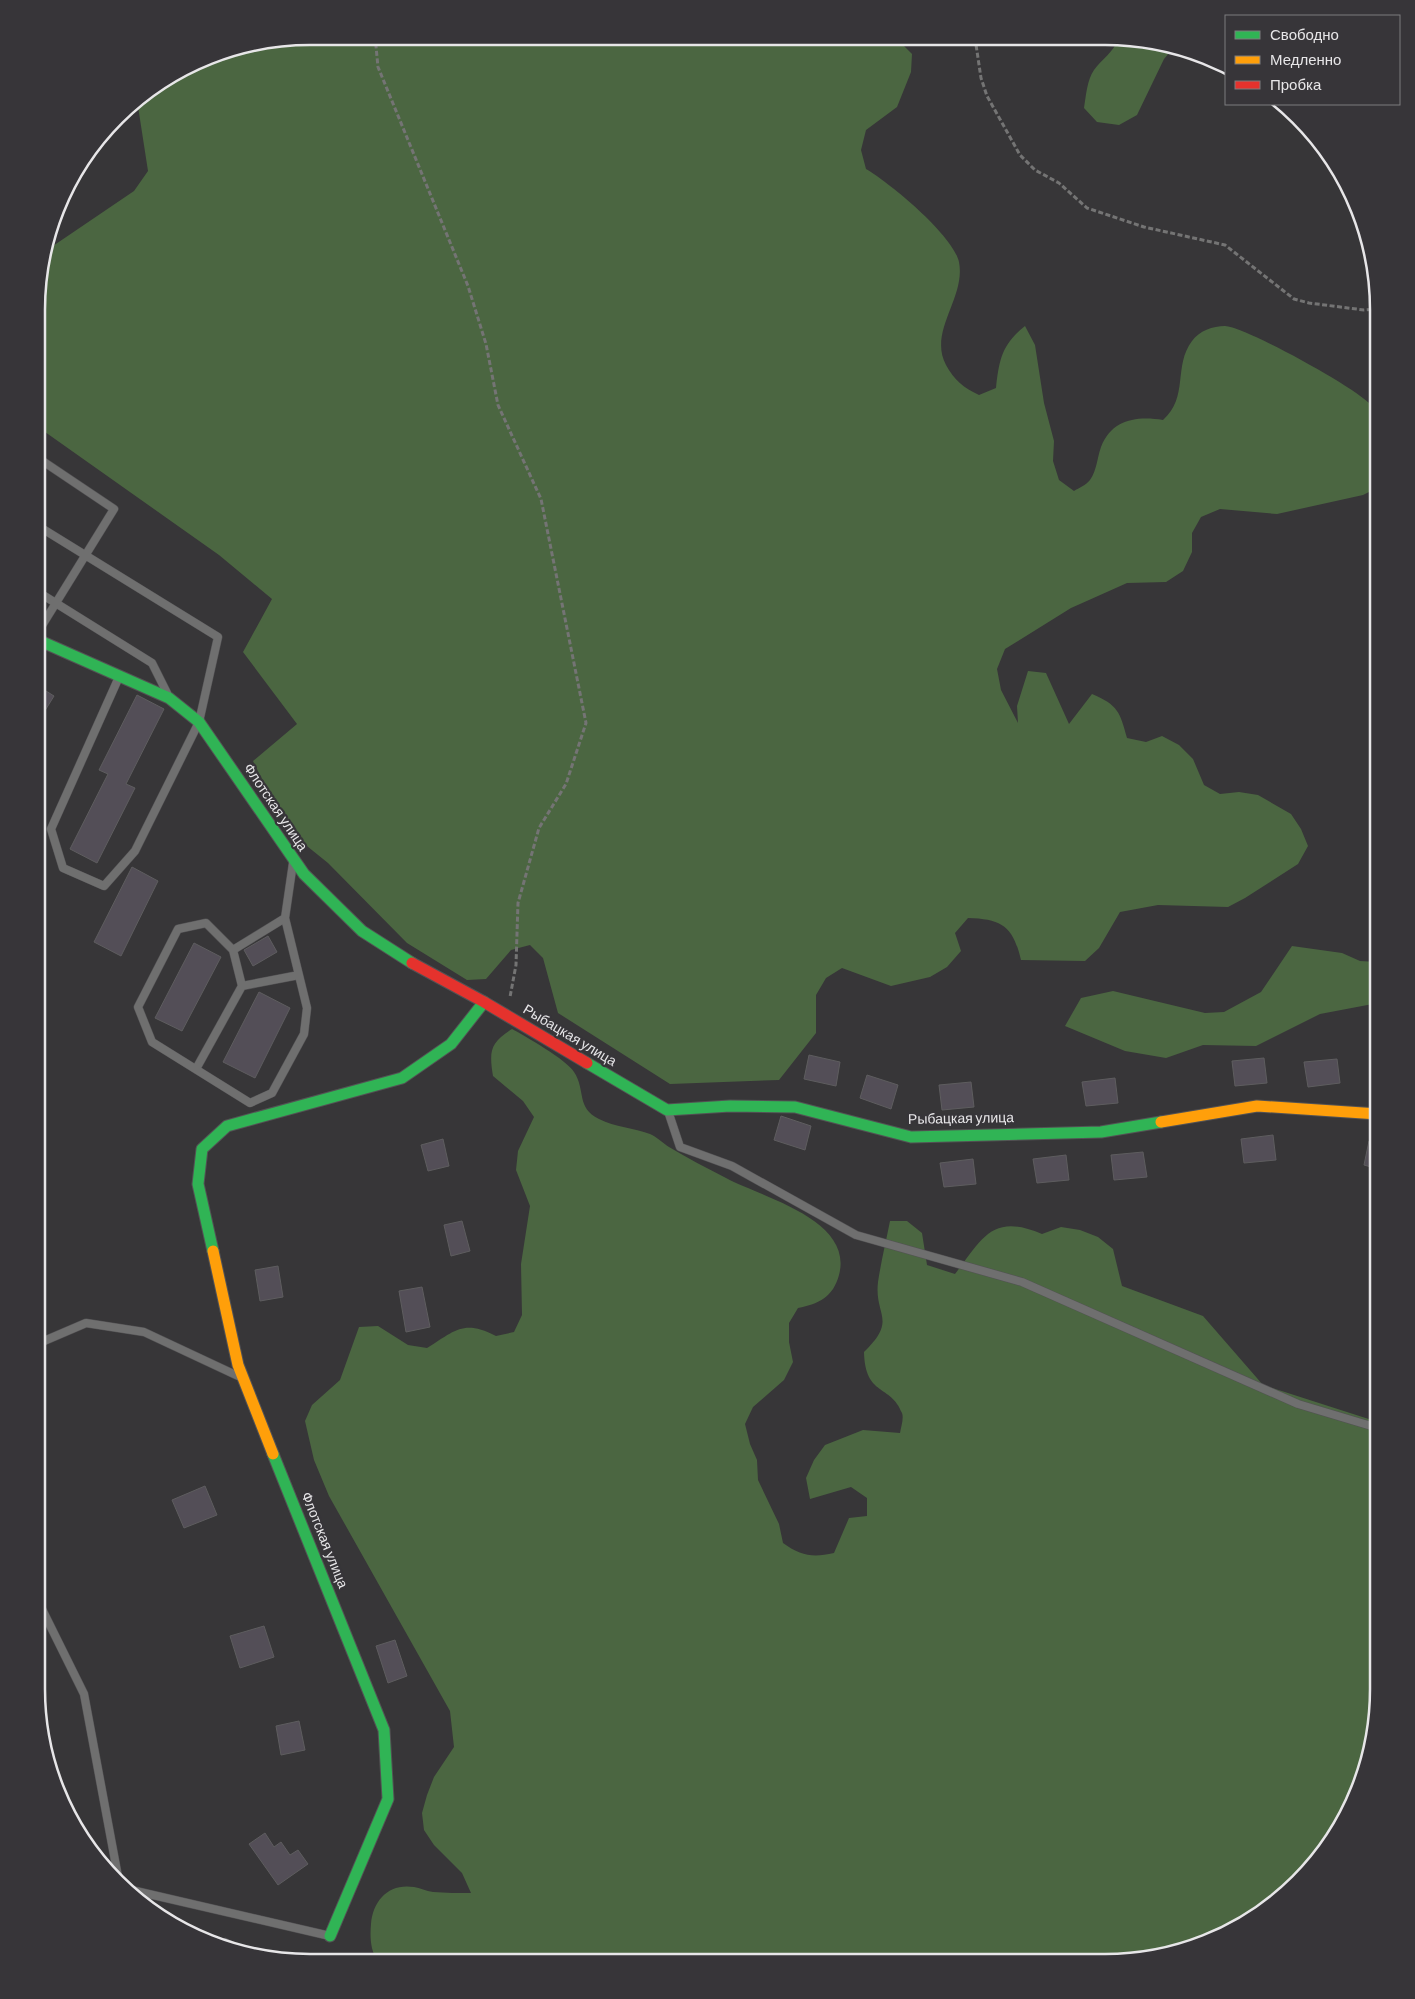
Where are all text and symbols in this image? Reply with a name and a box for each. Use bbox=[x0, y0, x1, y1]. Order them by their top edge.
legend bbox=[1225, 15, 1400, 105]
text: Свободно bbox=[1270, 25, 1339, 43]
text: Медленно bbox=[1270, 50, 1341, 68]
text: Пробка bbox=[1270, 75, 1322, 93]
street label: Флотская улица bbox=[241, 760, 312, 854]
street label: Рыбацкая улица bbox=[520, 1000, 620, 1069]
street label: Рыбацкая улица bbox=[908, 1108, 1014, 1127]
street label: Флотская улица bbox=[298, 1489, 353, 1591]

